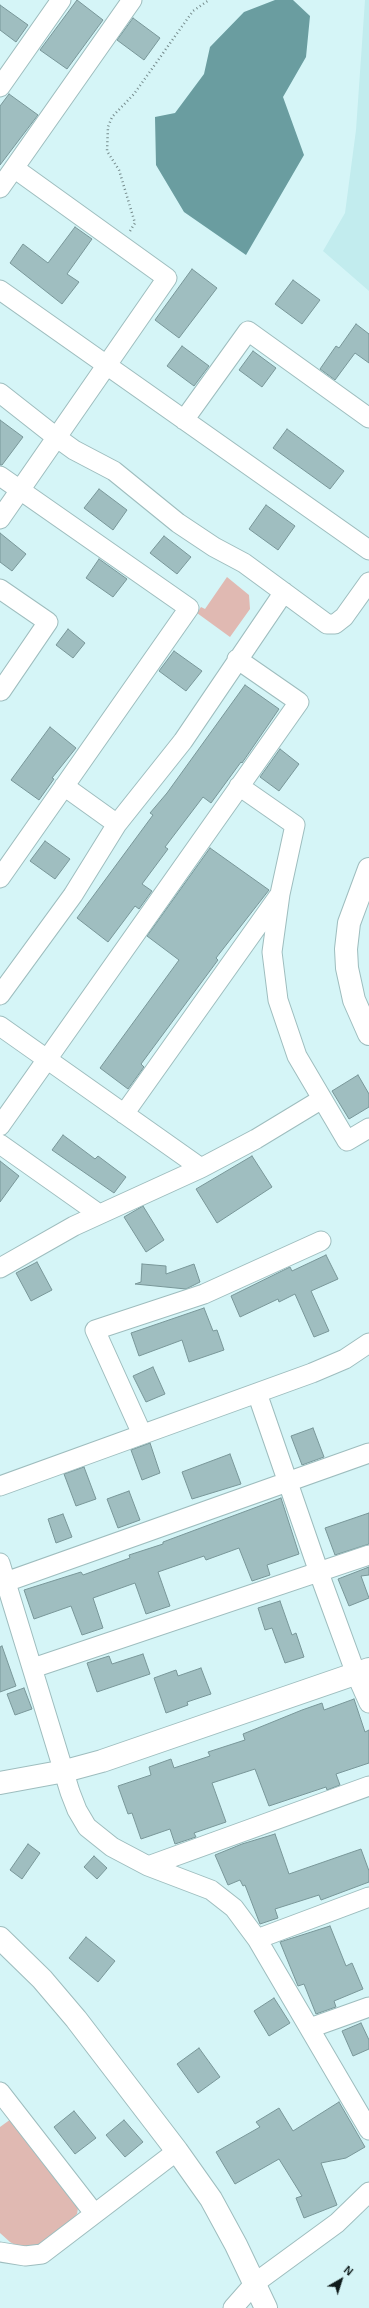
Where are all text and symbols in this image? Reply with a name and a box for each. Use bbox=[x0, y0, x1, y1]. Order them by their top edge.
north arrow bbox=[321, 2260, 361, 2300]
text: N bbox=[342, 2264, 355, 2278]

